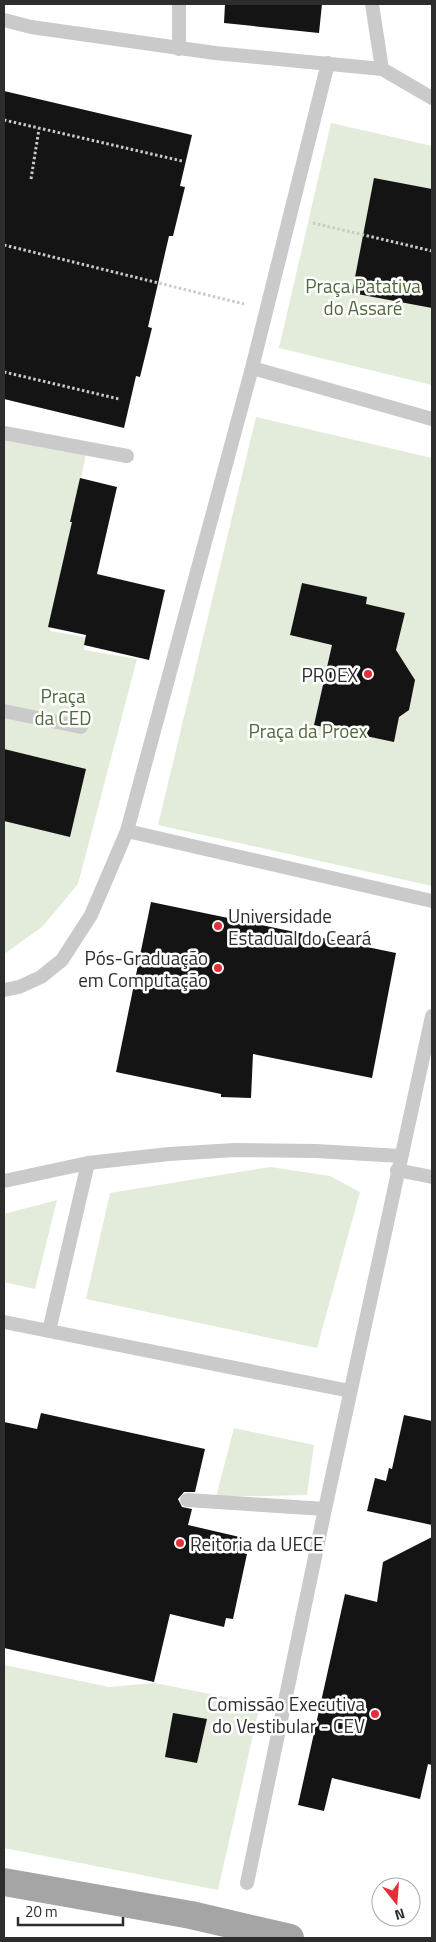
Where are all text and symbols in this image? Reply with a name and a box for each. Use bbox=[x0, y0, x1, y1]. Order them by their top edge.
park label: Praça Patativa do Assaré bbox=[305, 271, 421, 322]
place label: PROEX bbox=[301, 660, 358, 689]
marker: PROEX bbox=[362, 668, 374, 680]
park label: Praça da CED bbox=[35, 681, 91, 732]
park label: Praça da Proex bbox=[249, 716, 368, 745]
place label: Universidade Estadual do Ceará bbox=[228, 901, 372, 952]
marker: Universidade Estadual do Ceará bbox=[212, 920, 224, 932]
place label: Pós-Graduação em Computação bbox=[78, 943, 208, 994]
marker: Pós-Graduação em Computação bbox=[212, 962, 224, 974]
place label: Reitoria da UECE bbox=[190, 1529, 324, 1558]
marker: Reitoria da UECE bbox=[174, 1537, 186, 1549]
place label: Comissão Executiva do Vestibular - CEV bbox=[207, 1689, 365, 1740]
marker: Comissão Executiva do Vestibular - CEV bbox=[369, 1708, 381, 1720]
north arrow bbox=[371, 1877, 421, 1927]
scale bar bbox=[18, 1894, 122, 1926]
text: 20 m bbox=[25, 1900, 58, 1923]
text: N bbox=[392, 1903, 408, 1926]

